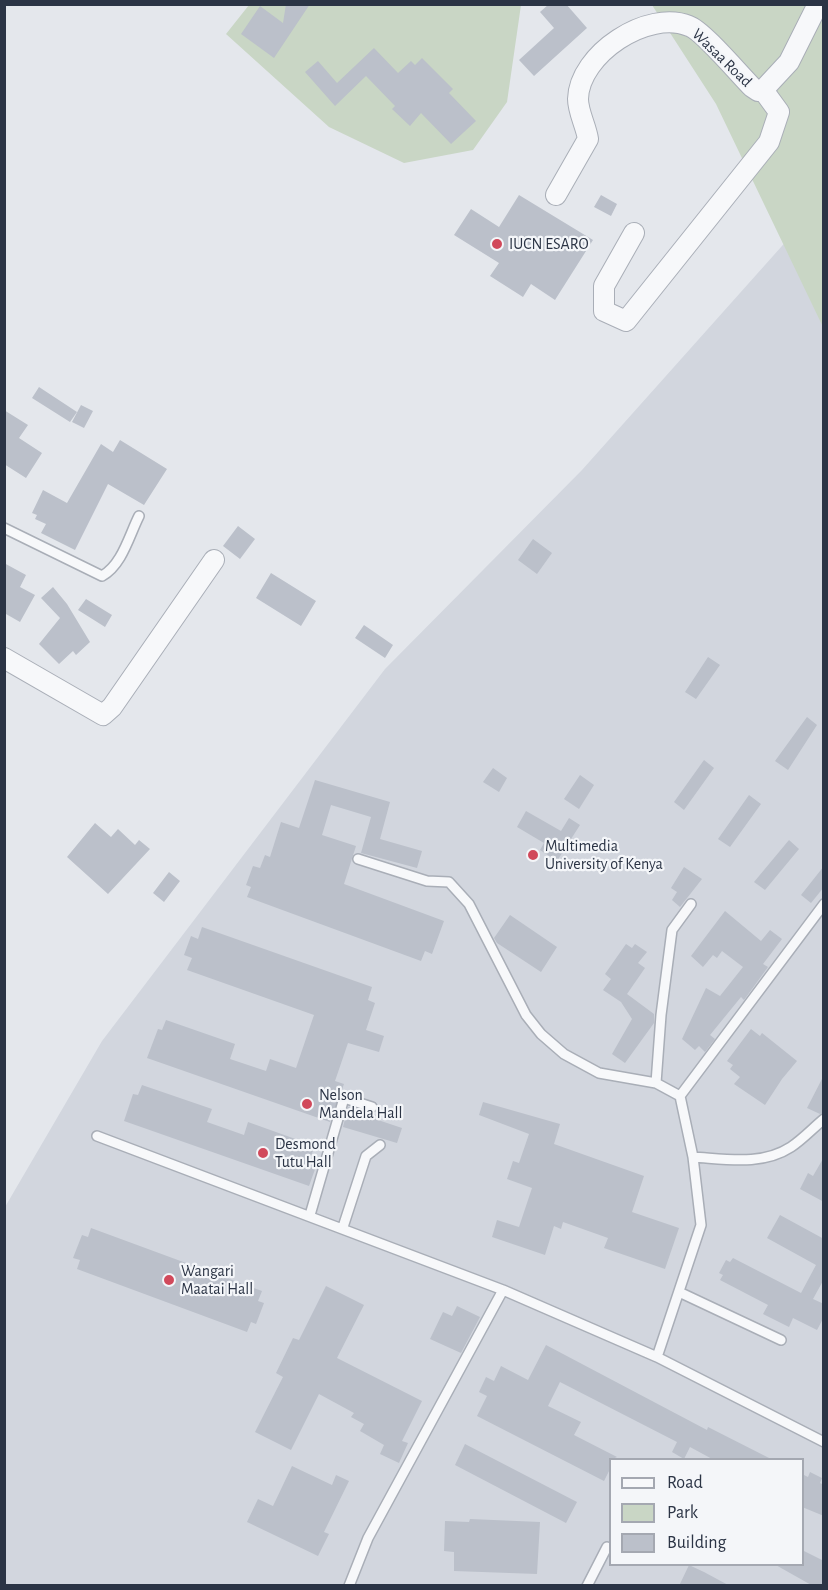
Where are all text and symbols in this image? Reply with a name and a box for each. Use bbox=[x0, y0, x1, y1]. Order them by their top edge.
street label: Wasaa Road bbox=[688, 25, 756, 91]
place label: IUCN ESARO bbox=[509, 234, 589, 254]
marker: IUCN ESARO bbox=[490, 237, 504, 251]
place label: Multimedia University of Kenya bbox=[545, 836, 663, 874]
marker: Multimedia University of Kenya bbox=[526, 848, 540, 862]
place label: Nelson Mandela Hall bbox=[319, 1085, 403, 1123]
marker: Nelson Mandela Hall bbox=[300, 1097, 314, 1111]
place label: Desmond Tutu Hall bbox=[275, 1134, 336, 1172]
marker: Desmond Tutu Hall bbox=[256, 1146, 270, 1160]
place label: Wangari Maatai Hall bbox=[181, 1261, 253, 1299]
marker: Wangari Maatai Hall bbox=[162, 1273, 176, 1287]
legend bbox=[609, 1458, 804, 1566]
text: Road bbox=[667, 1474, 703, 1492]
text: Park bbox=[667, 1504, 698, 1522]
text: Building bbox=[667, 1534, 726, 1552]

